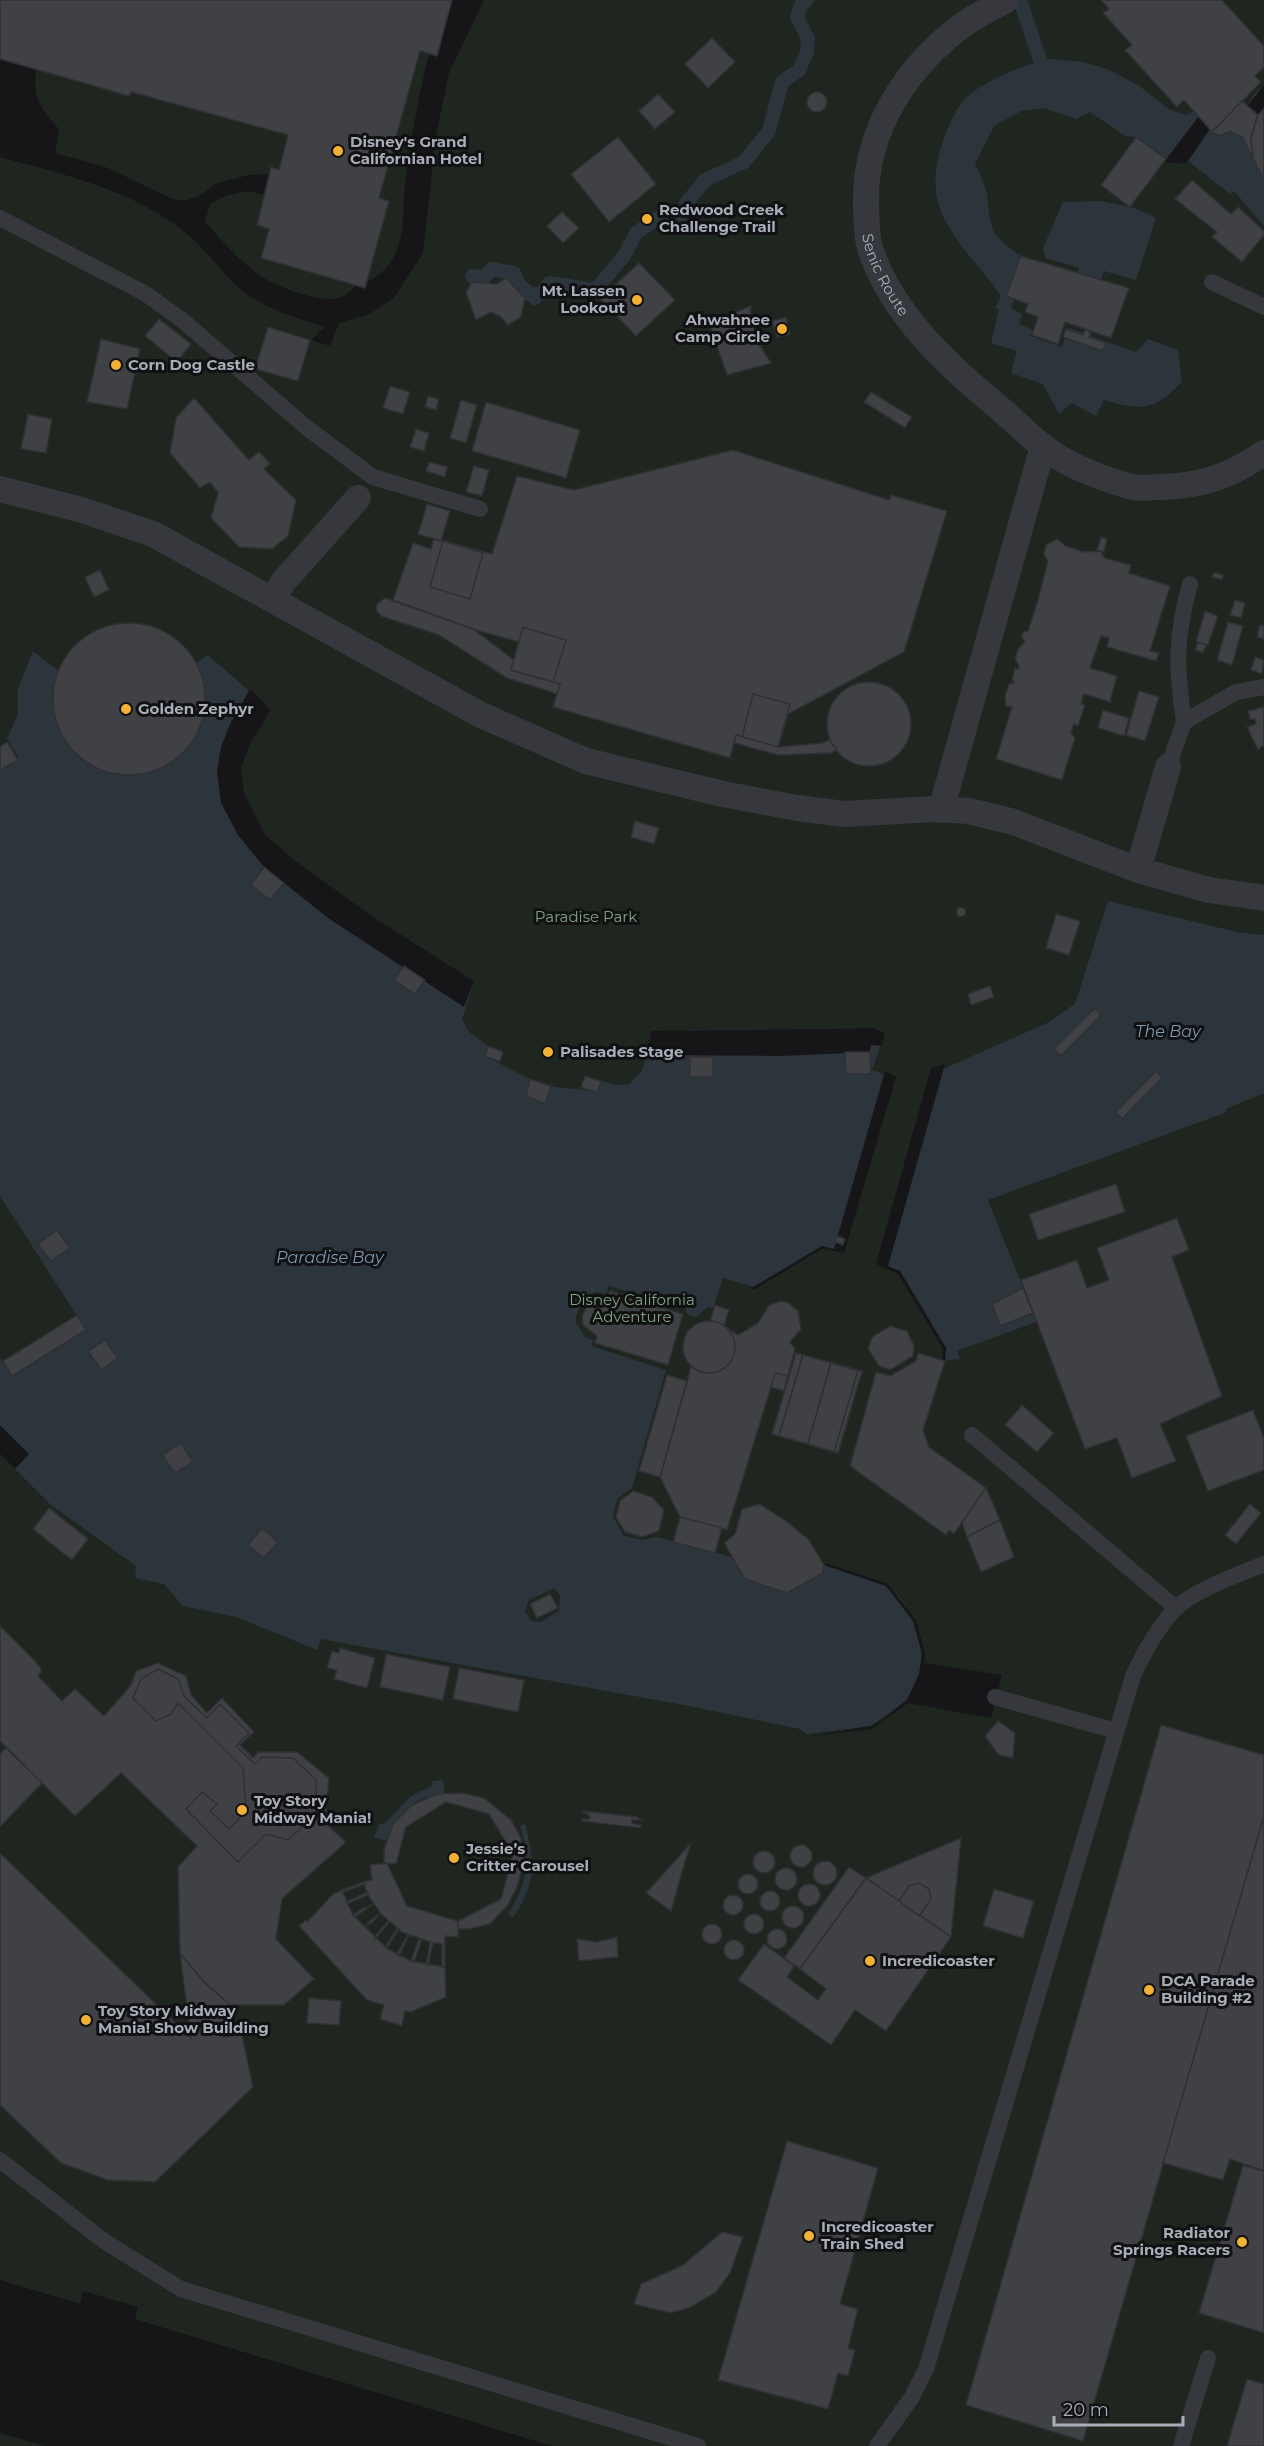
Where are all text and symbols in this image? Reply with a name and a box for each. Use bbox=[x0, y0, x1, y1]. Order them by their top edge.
place label: Disney's Grand Californian Hotel bbox=[350, 132, 482, 168]
marker: Disney's Grand Californian Hotel bbox=[331, 144, 345, 158]
place label: Redwood Creek Challenge Trail bbox=[659, 200, 784, 236]
marker: Redwood Creek Challenge Trail bbox=[640, 212, 654, 226]
street label: Senic Route bbox=[858, 232, 913, 320]
place label: Mt. Lassen Lookout bbox=[542, 281, 625, 317]
marker: Mt. Lassen Lookout bbox=[630, 293, 644, 307]
place label: Ahwahnee Camp Circle bbox=[675, 310, 770, 346]
marker: Ahwahnee Camp Circle bbox=[775, 322, 789, 336]
place label: Corn Dog Castle bbox=[128, 355, 255, 374]
marker: Corn Dog Castle bbox=[109, 358, 123, 372]
place label: Golden Zephyr bbox=[138, 699, 254, 718]
marker: Golden Zephyr bbox=[119, 702, 133, 716]
park label: Paradise Park bbox=[535, 907, 637, 926]
water label: The Bay bbox=[1135, 1022, 1202, 1041]
place label: Palisades Stage bbox=[560, 1042, 683, 1061]
marker: Palisades Stage bbox=[541, 1045, 555, 1059]
water label: Paradise Bay bbox=[276, 1248, 385, 1267]
park label: Disney California Adventure bbox=[569, 1290, 695, 1326]
place label: Toy Story Midway Mania! bbox=[254, 1791, 371, 1827]
marker: Toy Story Midway Mania! bbox=[235, 1803, 249, 1817]
place label: Jessie’s Critter Carousel bbox=[465, 1839, 589, 1875]
marker: Jessie’s Critter Carousel bbox=[447, 1851, 461, 1865]
place label: Incredicoaster bbox=[882, 1951, 995, 1970]
marker: Incredicoaster bbox=[863, 1954, 877, 1968]
place label: DCA Parade Building #2 bbox=[1161, 1971, 1255, 2007]
marker: DCA Parade Building #2 bbox=[1142, 1983, 1156, 1997]
place label: Toy Story Midway Mania! Show Building bbox=[98, 2001, 269, 2037]
marker: Toy Story Midway Mania! Show Building bbox=[79, 2013, 93, 2027]
place label: Incredicoaster Train Shed bbox=[821, 2217, 934, 2253]
place label: Radiator Springs Racers bbox=[1113, 2223, 1231, 2259]
marker: Incredicoaster Train Shed bbox=[802, 2229, 816, 2243]
marker: Radiator Springs Racers bbox=[1235, 2235, 1249, 2249]
scale bar bbox=[1054, 2389, 1183, 2427]
text: 20 m bbox=[1063, 2399, 1109, 2421]

